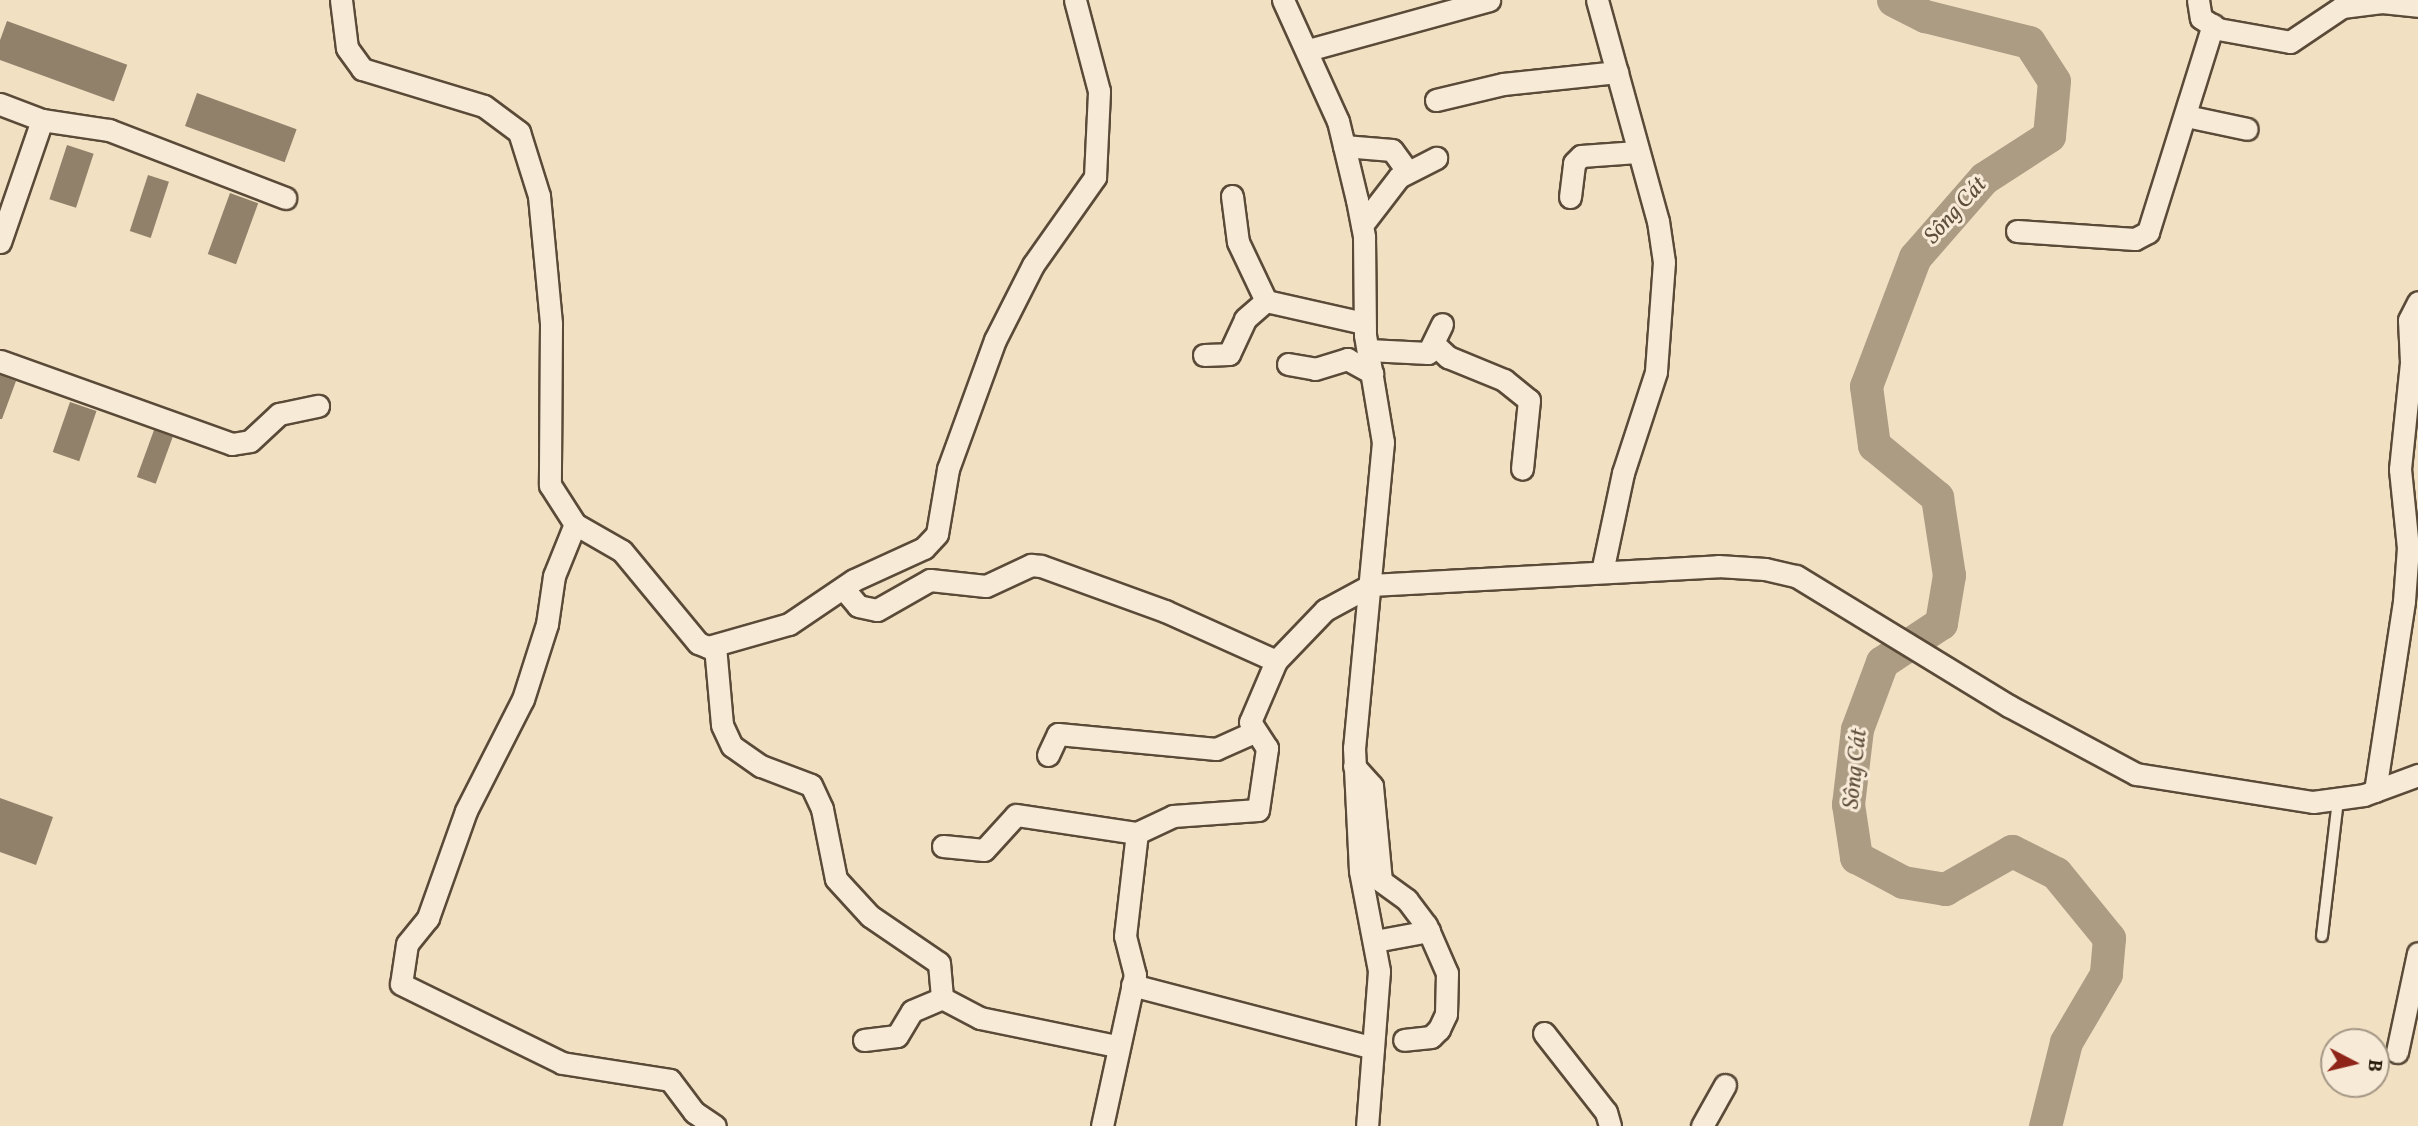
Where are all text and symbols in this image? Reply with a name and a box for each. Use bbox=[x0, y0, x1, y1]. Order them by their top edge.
water label: Sông Cát bbox=[1919, 172, 1993, 250]
water label: Sông Cát bbox=[1838, 728, 1874, 810]
north arrow bbox=[2320, 1028, 2390, 1098]
text: B bbox=[2360, 1057, 2388, 1073]

